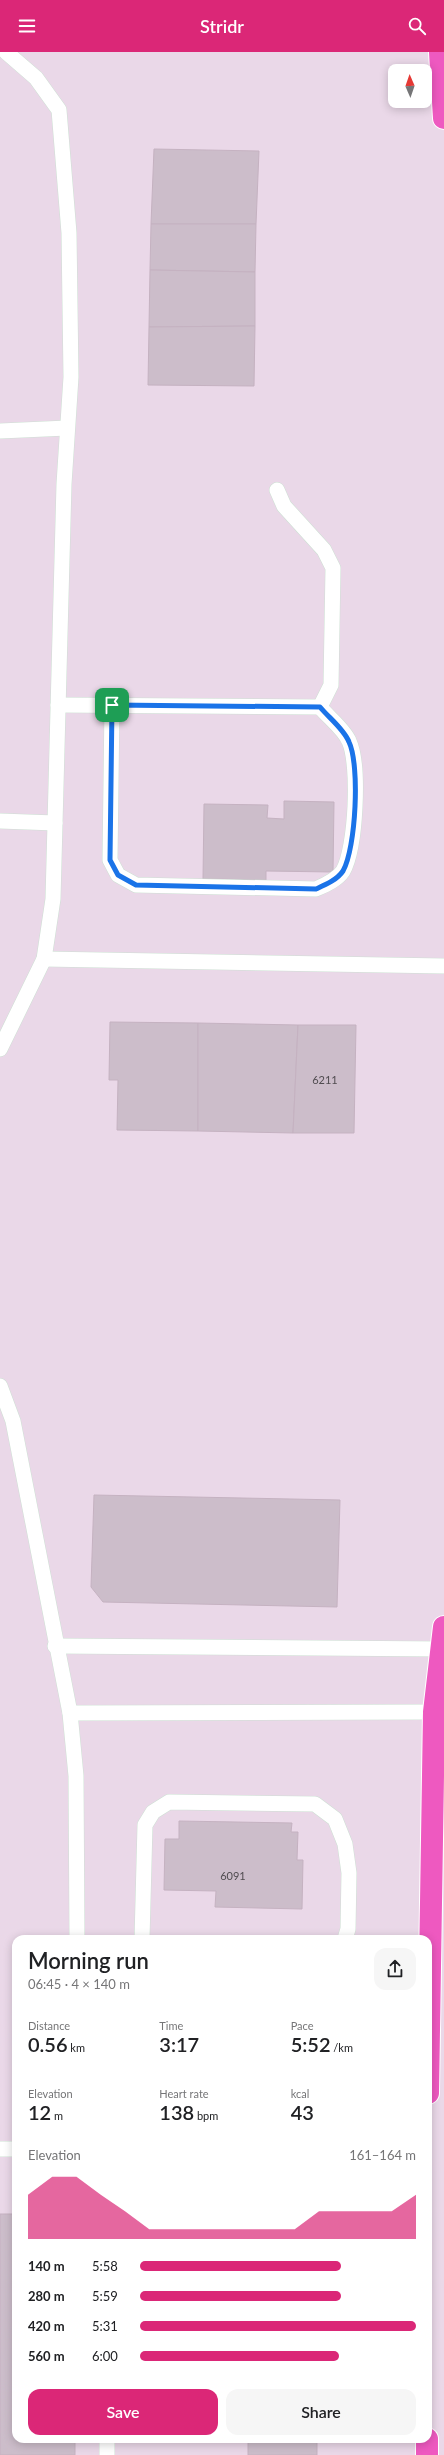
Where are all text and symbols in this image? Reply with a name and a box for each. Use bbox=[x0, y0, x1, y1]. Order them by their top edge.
icon: menu bbox=[16, 15, 38, 37]
text: Stridr bbox=[200, 15, 244, 37]
icon: search bbox=[406, 15, 428, 37]
north arrow bbox=[388, 64, 432, 108]
map controls bbox=[388, 64, 432, 108]
pin bbox=[95, 688, 129, 722]
icon: arrive bbox=[101, 694, 123, 716]
house number: 6211 bbox=[312, 1073, 338, 1086]
house number: 6091 bbox=[220, 1869, 246, 1882]
text: Morning run bbox=[28, 1947, 149, 1974]
button: share bbox=[374, 1948, 416, 1990]
text: 06:45 · 4 × 140 m bbox=[28, 1976, 130, 1992]
text: Distance bbox=[28, 2019, 70, 2032]
text: Time bbox=[159, 2019, 183, 2032]
text: Pace bbox=[291, 2019, 314, 2032]
text: 0.56 bbox=[28, 2032, 68, 2056]
text: 3:17 bbox=[159, 2032, 199, 2056]
text: 5:52 bbox=[291, 2032, 331, 2056]
text: km bbox=[68, 2041, 85, 2054]
text: /km bbox=[331, 2041, 353, 2054]
text: Elevation bbox=[28, 2087, 73, 2100]
text: Heart rate bbox=[159, 2087, 209, 2100]
text: kcal bbox=[291, 2087, 309, 2100]
text: 12 bbox=[28, 2100, 51, 2124]
text: 138 bbox=[159, 2100, 194, 2124]
text: 43 bbox=[291, 2100, 314, 2124]
text: m bbox=[51, 2109, 63, 2122]
text: bpm bbox=[194, 2109, 218, 2122]
text: Elevation bbox=[28, 2147, 81, 2163]
text: 161–164 m bbox=[349, 2147, 416, 2163]
text: 140 m bbox=[28, 2258, 65, 2274]
text: 5:58 bbox=[92, 2258, 118, 2274]
text: 280 m bbox=[28, 2288, 65, 2304]
text: 5:59 bbox=[92, 2288, 118, 2304]
text: 420 m bbox=[28, 2318, 65, 2334]
text: 5:31 bbox=[92, 2318, 118, 2334]
text: 560 m bbox=[28, 2348, 65, 2364]
text: 6:00 bbox=[92, 2348, 118, 2364]
button: Save bbox=[28, 2389, 218, 2435]
button: Share bbox=[226, 2389, 416, 2435]

